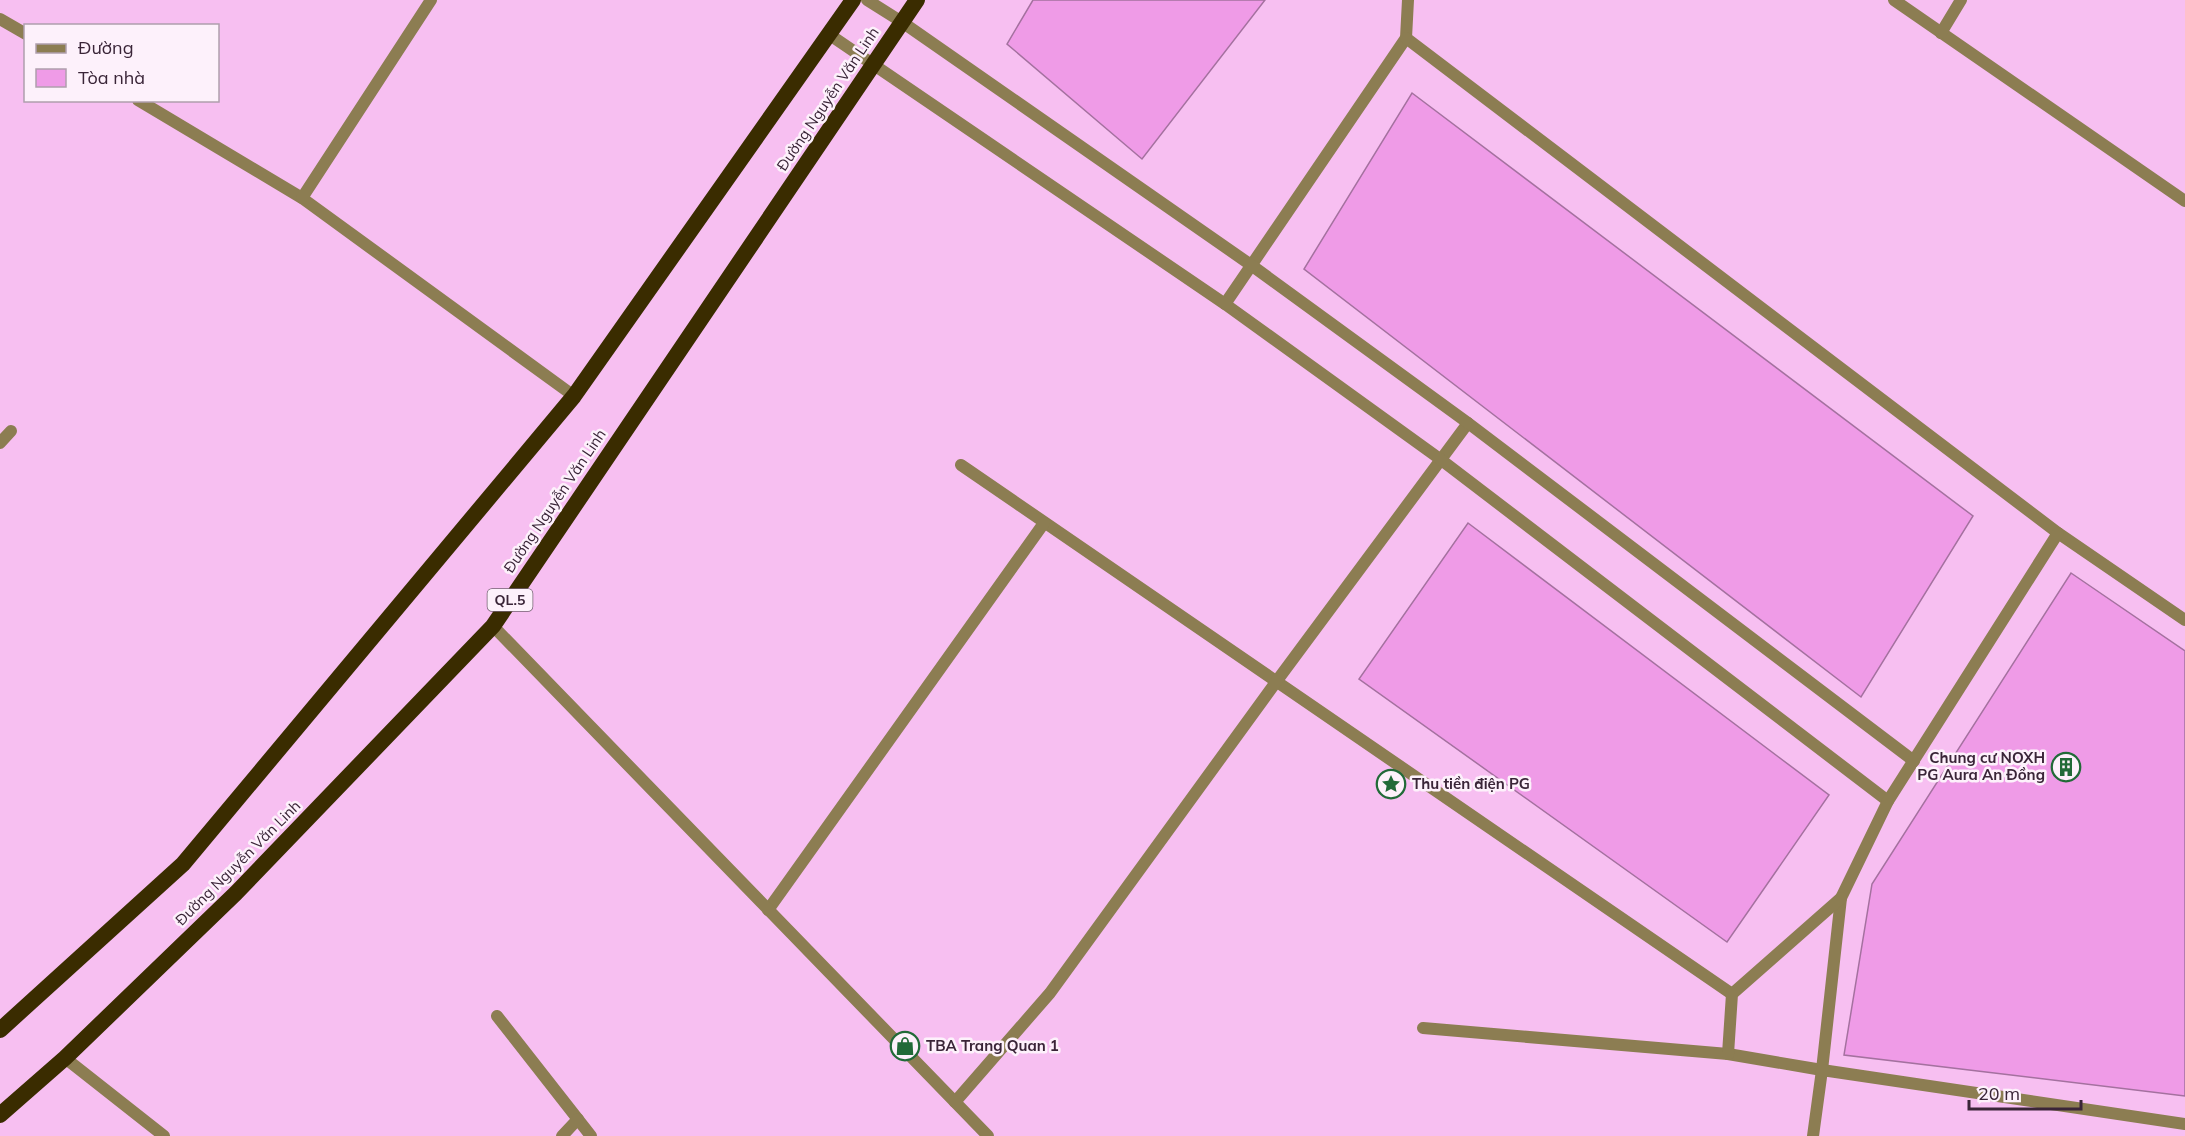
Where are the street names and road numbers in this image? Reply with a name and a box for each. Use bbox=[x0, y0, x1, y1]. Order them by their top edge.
street label: Đường Nguyễn Văn Linh bbox=[772, 23, 883, 174]
street label: Đường Nguyễn Văn Linh bbox=[499, 425, 610, 576]
road number: QL.5 bbox=[488, 589, 532, 611]
street label: Đường Nguyễn Văn Linh bbox=[171, 796, 304, 929]

